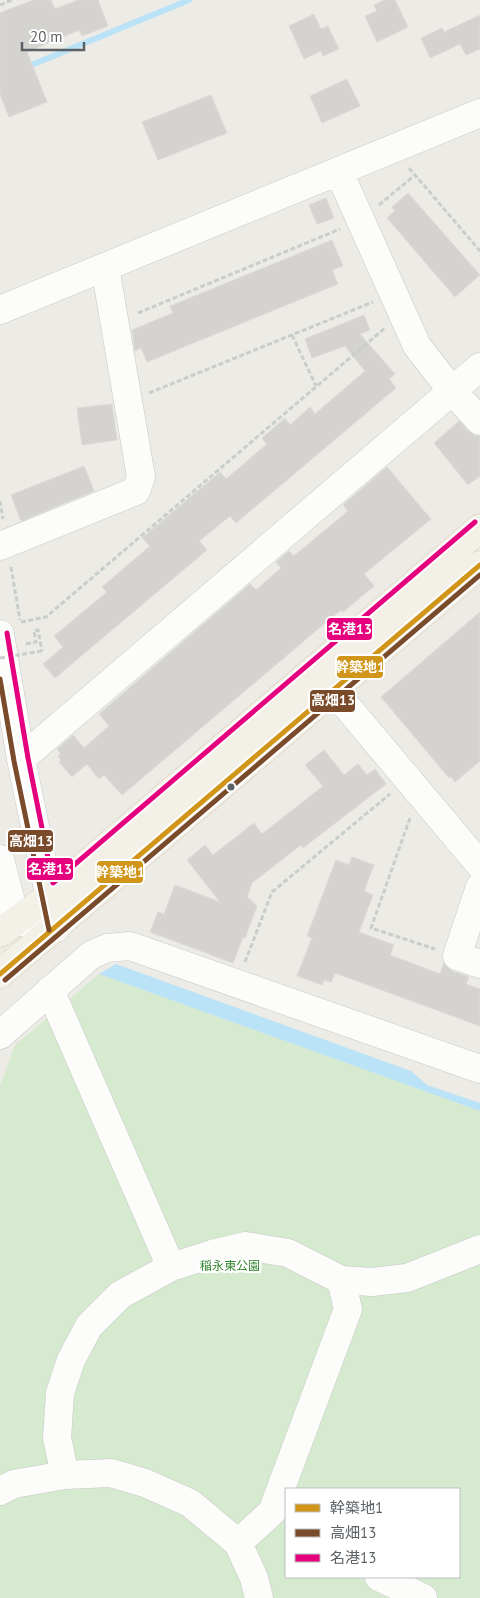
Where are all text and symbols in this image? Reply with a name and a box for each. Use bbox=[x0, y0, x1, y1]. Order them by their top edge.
scale bar bbox=[22, 20, 85, 52]
text: 20 m bbox=[30, 27, 63, 46]
line badge: 名港13 bbox=[326, 617, 373, 641]
text: 名港13 bbox=[328, 620, 372, 638]
line badge: 幹築地1 bbox=[336, 655, 384, 679]
text: 幹築地1 bbox=[335, 658, 385, 676]
line badge: 高畑13 bbox=[309, 689, 356, 713]
text: 高畑13 bbox=[311, 691, 355, 709]
unlabelled marker bbox=[226, 782, 236, 792]
line badge: 高畑13 bbox=[7, 829, 54, 853]
text: 高畑13 bbox=[9, 832, 53, 850]
line badge: 名港13 bbox=[26, 857, 74, 881]
text: 名港13 bbox=[28, 860, 72, 878]
line badge: 幹築地1 bbox=[96, 860, 144, 884]
text: 幹築地1 bbox=[95, 863, 145, 881]
park label: 稲永東公園 bbox=[200, 1258, 260, 1273]
legend bbox=[285, 1488, 460, 1578]
text: 幹築地1 bbox=[330, 1498, 383, 1517]
text: 高畑13 bbox=[330, 1523, 376, 1542]
text: 名港13 bbox=[330, 1548, 376, 1567]

